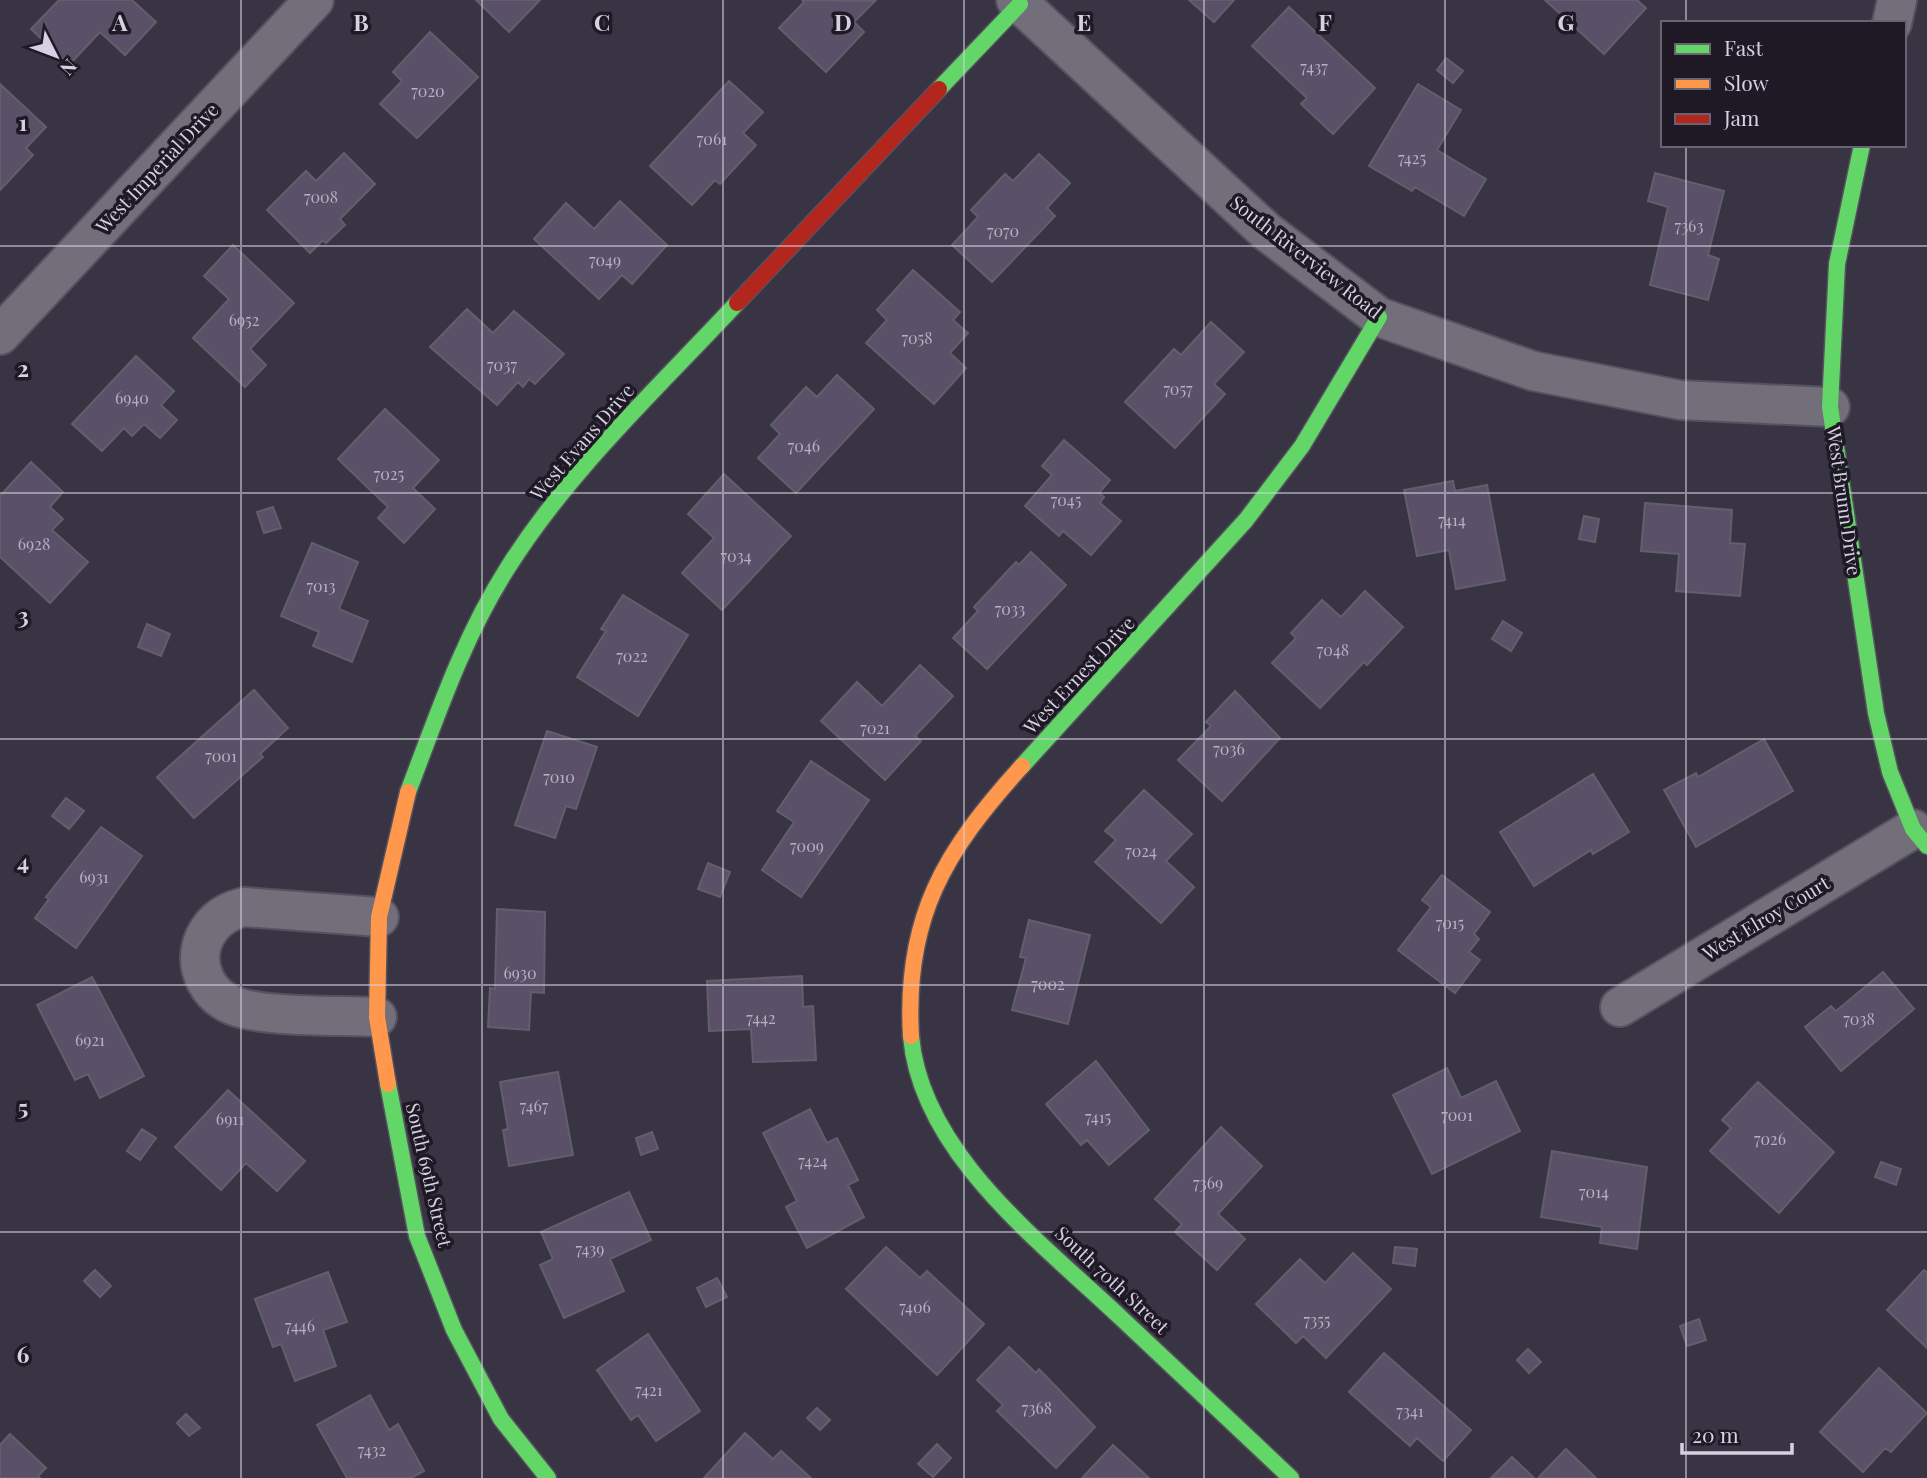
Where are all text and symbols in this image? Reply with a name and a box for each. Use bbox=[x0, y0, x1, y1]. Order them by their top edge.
text: A bbox=[111, 6, 128, 37]
text: B bbox=[353, 6, 369, 37]
text: C bbox=[594, 6, 610, 37]
text: D bbox=[834, 6, 852, 37]
text: E bbox=[1077, 6, 1091, 37]
text: F bbox=[1318, 6, 1332, 37]
text: G bbox=[1558, 6, 1575, 37]
north arrow bbox=[21, 21, 91, 91]
legend bbox=[1661, 21, 1906, 147]
text: Fast bbox=[1724, 33, 1763, 61]
text: N bbox=[55, 54, 84, 82]
house number: 7437 bbox=[1300, 56, 1328, 77]
text: Slow bbox=[1724, 68, 1769, 96]
house number: 7020 bbox=[411, 80, 445, 101]
street label: West Imperial Drive bbox=[88, 97, 223, 239]
text: Jam bbox=[1723, 103, 1760, 131]
text: 1 bbox=[19, 106, 28, 137]
house number: 7061 bbox=[697, 128, 727, 149]
house number: 7425 bbox=[1398, 147, 1426, 168]
house number: 7008 bbox=[304, 186, 338, 207]
street label: South Riverview Road bbox=[1225, 189, 1388, 324]
house number: 7363 bbox=[1674, 215, 1704, 236]
house number: 7070 bbox=[987, 220, 1019, 241]
house number: 7049 bbox=[589, 249, 621, 270]
house number: 6952 bbox=[229, 309, 259, 330]
house number: 7058 bbox=[901, 327, 933, 348]
text: 2 bbox=[17, 352, 29, 383]
house number: 7037 bbox=[487, 354, 517, 375]
street label: West Evans Drive bbox=[523, 378, 639, 506]
house number: 7057 bbox=[1163, 378, 1193, 399]
house number: 6940 bbox=[115, 387, 149, 408]
street label: West Brunn Drive bbox=[1822, 424, 1868, 577]
house number: 7046 bbox=[788, 435, 820, 456]
house number: 7025 bbox=[374, 463, 404, 484]
house number: 7045 bbox=[1051, 489, 1081, 510]
house number: 7414 bbox=[1438, 509, 1466, 530]
house number: 6928 bbox=[18, 533, 50, 554]
house number: 7034 bbox=[720, 545, 752, 566]
house number: 7013 bbox=[307, 575, 335, 596]
house number: 7033 bbox=[995, 598, 1025, 619]
text: 3 bbox=[17, 599, 29, 630]
street label: West Ernest Drive bbox=[1016, 610, 1140, 740]
house number: 7048 bbox=[1317, 639, 1349, 660]
house number: 7022 bbox=[616, 645, 648, 666]
house number: 7021 bbox=[860, 717, 890, 738]
house number: 7036 bbox=[1213, 738, 1245, 759]
house number: 7001 bbox=[205, 745, 237, 766]
house number: 7010 bbox=[543, 766, 575, 787]
house number: 7009 bbox=[790, 835, 824, 856]
house number: 7024 bbox=[1125, 840, 1157, 861]
text: 4 bbox=[17, 845, 29, 876]
house number: 6931 bbox=[79, 866, 109, 887]
street label: West Elroy Court bbox=[1696, 869, 1834, 966]
house number: 7015 bbox=[1436, 912, 1464, 933]
house number: 6930 bbox=[503, 962, 537, 983]
house number: 7002 bbox=[1031, 973, 1065, 994]
house number: 7442 bbox=[746, 1007, 776, 1028]
house number: 7038 bbox=[1843, 1008, 1875, 1029]
house number: 6921 bbox=[75, 1029, 105, 1050]
text: 5 bbox=[18, 1091, 28, 1122]
house number: 7467 bbox=[520, 1095, 549, 1116]
street label: South 69th Street bbox=[401, 1100, 459, 1250]
house number: 7001 bbox=[1441, 1104, 1473, 1125]
house number: 7415 bbox=[1085, 1106, 1111, 1127]
house number: 6911 bbox=[216, 1108, 244, 1129]
house number: 7026 bbox=[1754, 1128, 1786, 1149]
house number: 7424 bbox=[798, 1150, 828, 1171]
house number: 7369 bbox=[1193, 1172, 1223, 1193]
house number: 7014 bbox=[1579, 1181, 1609, 1202]
street label: South 70th Street bbox=[1050, 1220, 1176, 1339]
house number: 7439 bbox=[576, 1238, 604, 1259]
house number: 7406 bbox=[899, 1296, 931, 1317]
house number: 7355 bbox=[1304, 1309, 1331, 1330]
house number: 7446 bbox=[285, 1315, 315, 1336]
text: 6 bbox=[17, 1338, 30, 1369]
house number: 7421 bbox=[635, 1379, 663, 1400]
house number: 7368 bbox=[1022, 1397, 1052, 1418]
house number: 7341 bbox=[1396, 1400, 1424, 1421]
scale bar bbox=[1682, 1412, 1792, 1456]
text: 20 m bbox=[1692, 1420, 1739, 1448]
house number: 7432 bbox=[358, 1439, 386, 1460]

